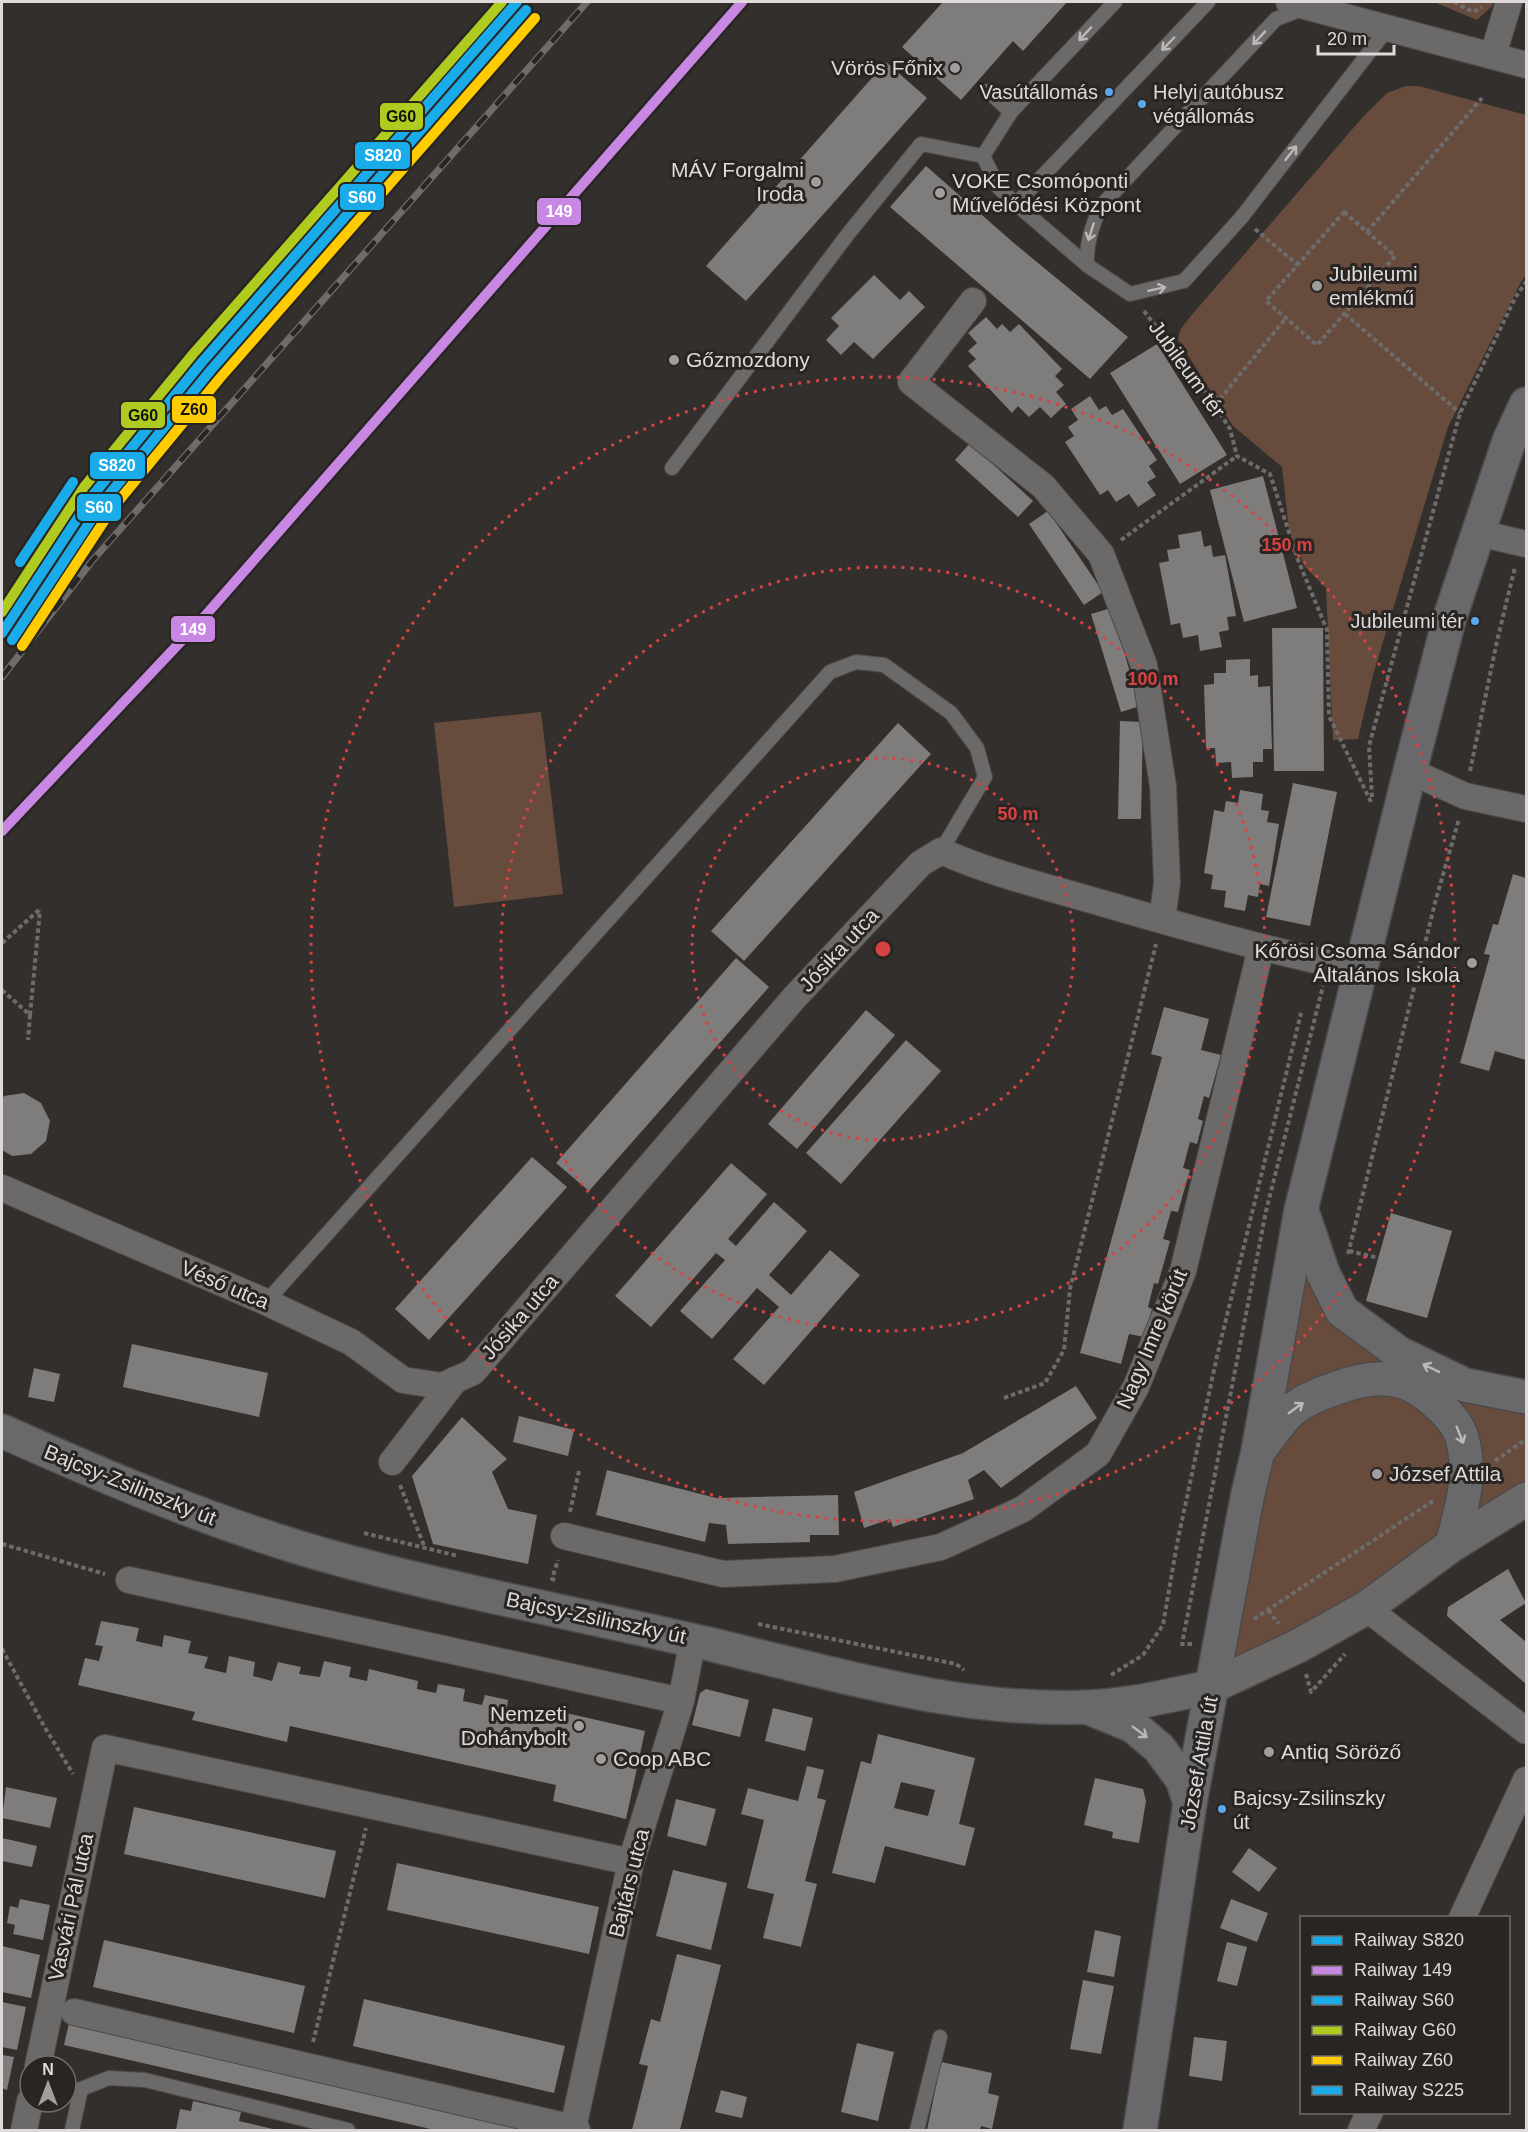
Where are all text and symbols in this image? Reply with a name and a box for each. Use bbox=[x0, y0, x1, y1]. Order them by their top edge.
scale bar bbox=[1318, 18, 1394, 56]
one-way arrow bbox=[1078, 26, 1092, 41]
text: 20 m bbox=[1327, 29, 1367, 49]
one-way arrow bbox=[1252, 30, 1266, 45]
one-way arrow bbox=[1161, 36, 1175, 51]
place label: Vörös Főnix bbox=[831, 56, 943, 79]
marker: Vörös Főnix bbox=[948, 61, 962, 75]
place label: Vasútállomás bbox=[979, 81, 1098, 103]
place label: Helyi autóbusz végállomás bbox=[1153, 81, 1284, 127]
marker: Vasútállomás bbox=[1103, 86, 1115, 98]
marker: Helyi autóbusz végállomás bbox=[1136, 98, 1148, 110]
line badge: G60 bbox=[379, 102, 424, 131]
text: G60 bbox=[386, 108, 416, 125]
line badge: S820 bbox=[354, 141, 411, 170]
one-way arrow bbox=[1285, 146, 1298, 162]
text: S820 bbox=[364, 147, 402, 164]
place label: MÁV Forgalmi Iroda bbox=[671, 158, 804, 205]
place label: VOKE Csomóponti Művelődési Központ bbox=[952, 169, 1141, 216]
marker: MÁV Forgalmi Iroda bbox=[809, 175, 823, 189]
line badge: S60 bbox=[339, 183, 385, 211]
marker: VOKE Csomóponti Művelődési Központ bbox=[933, 186, 947, 200]
text: S60 bbox=[348, 189, 376, 206]
line badge: 149 bbox=[536, 197, 582, 226]
text: 149 bbox=[546, 203, 572, 220]
one-way arrow bbox=[1085, 222, 1096, 241]
place label: Jubileumi emlékmű bbox=[1329, 262, 1418, 309]
marker: Jubileumi emlékmű bbox=[1310, 279, 1324, 293]
one-way arrow bbox=[1148, 282, 1167, 294]
street label: Jubileum tér bbox=[1144, 316, 1230, 422]
place label: Gőzmozdony bbox=[686, 348, 810, 371]
marker: Gőzmozdony bbox=[667, 353, 681, 367]
line badge: Z60 bbox=[171, 395, 217, 424]
line badge: G60 bbox=[120, 401, 166, 429]
text: Z60 bbox=[180, 401, 208, 418]
text: G60 bbox=[128, 407, 158, 424]
line badge: S820 bbox=[89, 451, 146, 480]
text: S820 bbox=[98, 457, 136, 474]
line badge: S60 bbox=[76, 493, 122, 522]
text: S60 bbox=[85, 499, 113, 516]
text: 150 m bbox=[1261, 535, 1313, 555]
place label: Jubileumi tér bbox=[1351, 610, 1464, 632]
line badge: 149 bbox=[170, 615, 216, 643]
marker: Jubileumi tér bbox=[1469, 615, 1481, 627]
text: 149 bbox=[180, 621, 206, 638]
text: 100 m bbox=[1127, 669, 1179, 689]
text: 50 m bbox=[997, 804, 1039, 824]
street label: Jósika utca bbox=[794, 903, 883, 996]
centre of rings bbox=[873, 939, 893, 959]
place label: Kőrösi Csoma Sándor Általános Iskola bbox=[1255, 939, 1460, 986]
marker: Kőrösi Csoma Sándor Általános Iskola bbox=[1465, 956, 1479, 970]
street label: Véső utca bbox=[178, 1256, 273, 1313]
street label: Nagy Imre körút bbox=[1112, 1265, 1191, 1412]
street label: Jósika utca bbox=[476, 1269, 563, 1364]
one-way arrow bbox=[1422, 1362, 1440, 1374]
one-way arrow bbox=[1288, 1402, 1304, 1414]
one-way arrow bbox=[1455, 1426, 1466, 1444]
street label: Bajcsy-Zsilinszky út bbox=[41, 1440, 220, 1530]
place label: József Attila bbox=[1389, 1462, 1501, 1485]
marker: József Attila bbox=[1370, 1467, 1384, 1481]
street label: Bajcsy-Zsilinszky út bbox=[504, 1587, 688, 1648]
street label: József Attila út bbox=[1175, 1694, 1222, 1832]
place label: Nemzeti Dohánybolt bbox=[461, 1702, 567, 1749]
marker: Nemzeti Dohánybolt bbox=[572, 1719, 586, 1733]
one-way arrow bbox=[1131, 1726, 1147, 1738]
place label: Antiq Söröző bbox=[1281, 1740, 1401, 1763]
marker: Antiq Söröző bbox=[1262, 1745, 1276, 1759]
place label: Coop ABC bbox=[613, 1747, 711, 1770]
marker: Coop ABC bbox=[594, 1752, 608, 1766]
place label: Bajcsy-Zsilinszky út bbox=[1233, 1787, 1385, 1833]
marker: Bajcsy-Zsilinszky út bbox=[1216, 1803, 1228, 1815]
street label: Bajtárs utca bbox=[604, 1826, 653, 1939]
street label: Vasvári Pál utca bbox=[44, 1831, 97, 1983]
legend bbox=[1300, 1916, 1510, 2114]
text: Railway S820 bbox=[1354, 1930, 1464, 1950]
text: Railway 149 bbox=[1354, 1960, 1452, 1980]
text: Railway S60 bbox=[1354, 1990, 1454, 2010]
text: Railway G60 bbox=[1354, 2020, 1456, 2040]
text: Railway Z60 bbox=[1354, 2050, 1453, 2070]
north arrow bbox=[18, 2054, 78, 2114]
text: N bbox=[42, 2061, 54, 2078]
text: Railway S225 bbox=[1354, 2080, 1464, 2100]

